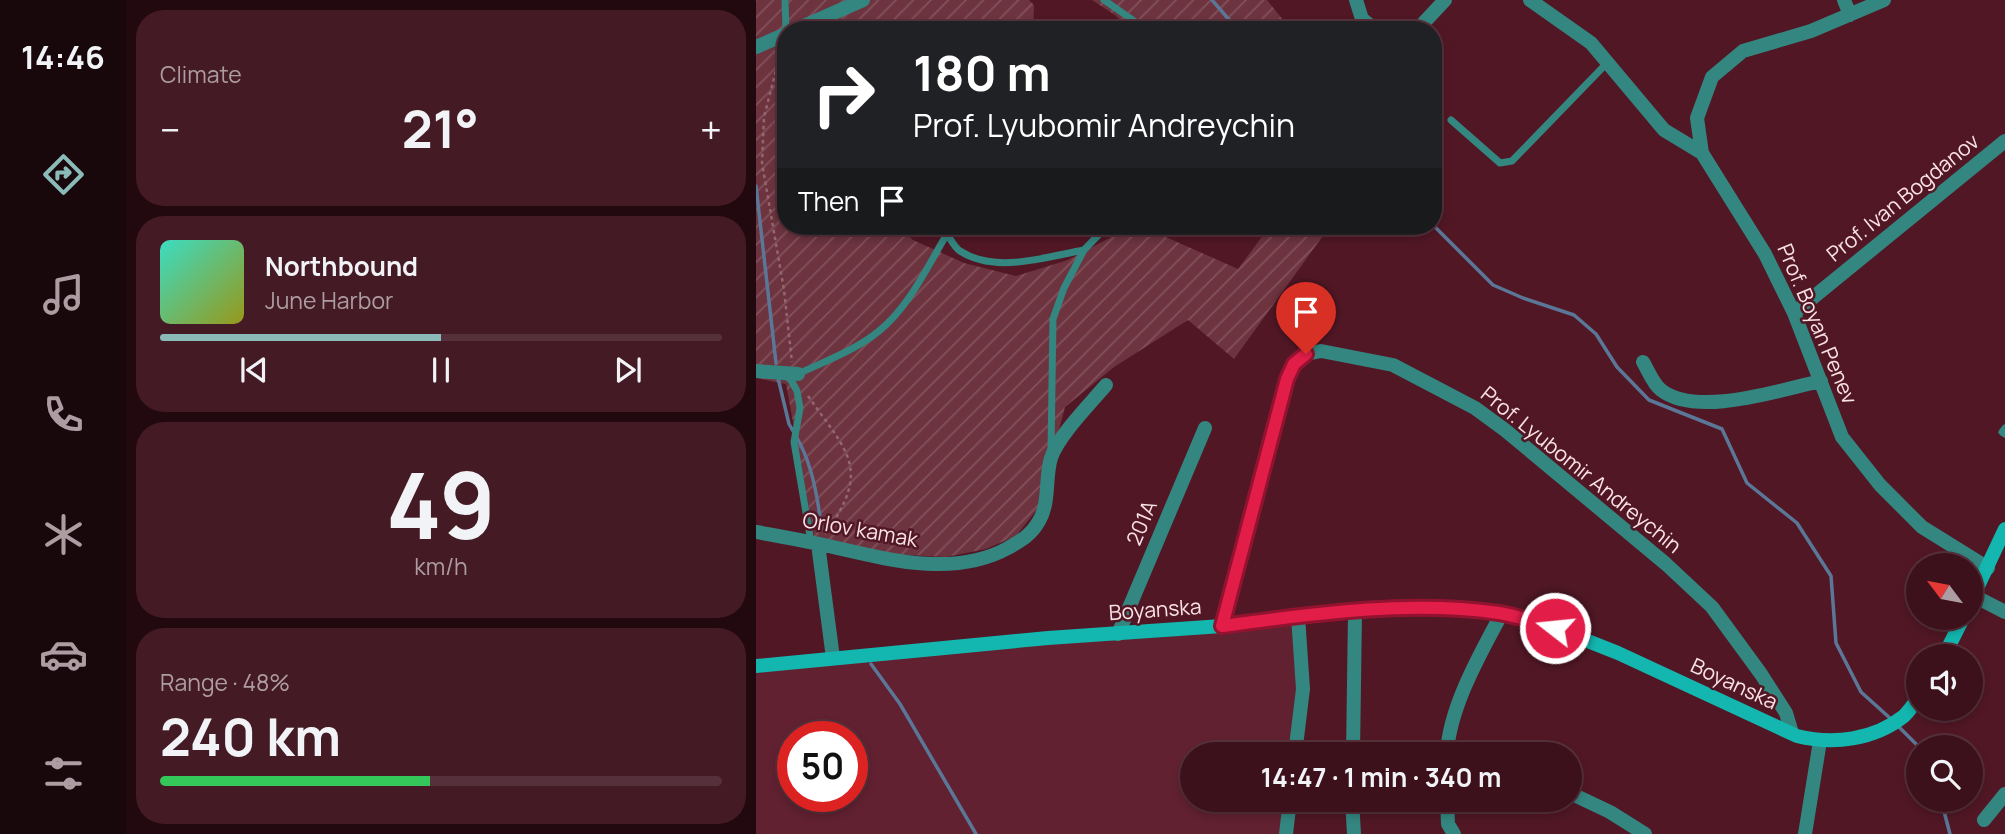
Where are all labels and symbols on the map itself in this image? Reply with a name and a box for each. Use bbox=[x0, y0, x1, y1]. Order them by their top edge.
street label: Prof. Ivan Bogdanov bbox=[1820, 127, 1985, 267]
street label: Prof. Boyan Penev bbox=[1771, 239, 1864, 408]
pin bbox=[1276, 282, 1336, 354]
street label: Prof. Lyubomir Andreychin bbox=[1475, 379, 1688, 559]
street label: 201А bbox=[1119, 496, 1163, 549]
street label: Orlov kamak bbox=[800, 505, 921, 553]
north arrow bbox=[1906, 553, 1983, 630]
position arrow bbox=[1518, 591, 1592, 665]
street label: Boyanska bbox=[1108, 592, 1202, 626]
street label: Boyanska bbox=[1686, 651, 1782, 715]
speed limit sign: 50 bbox=[777, 721, 868, 812]

